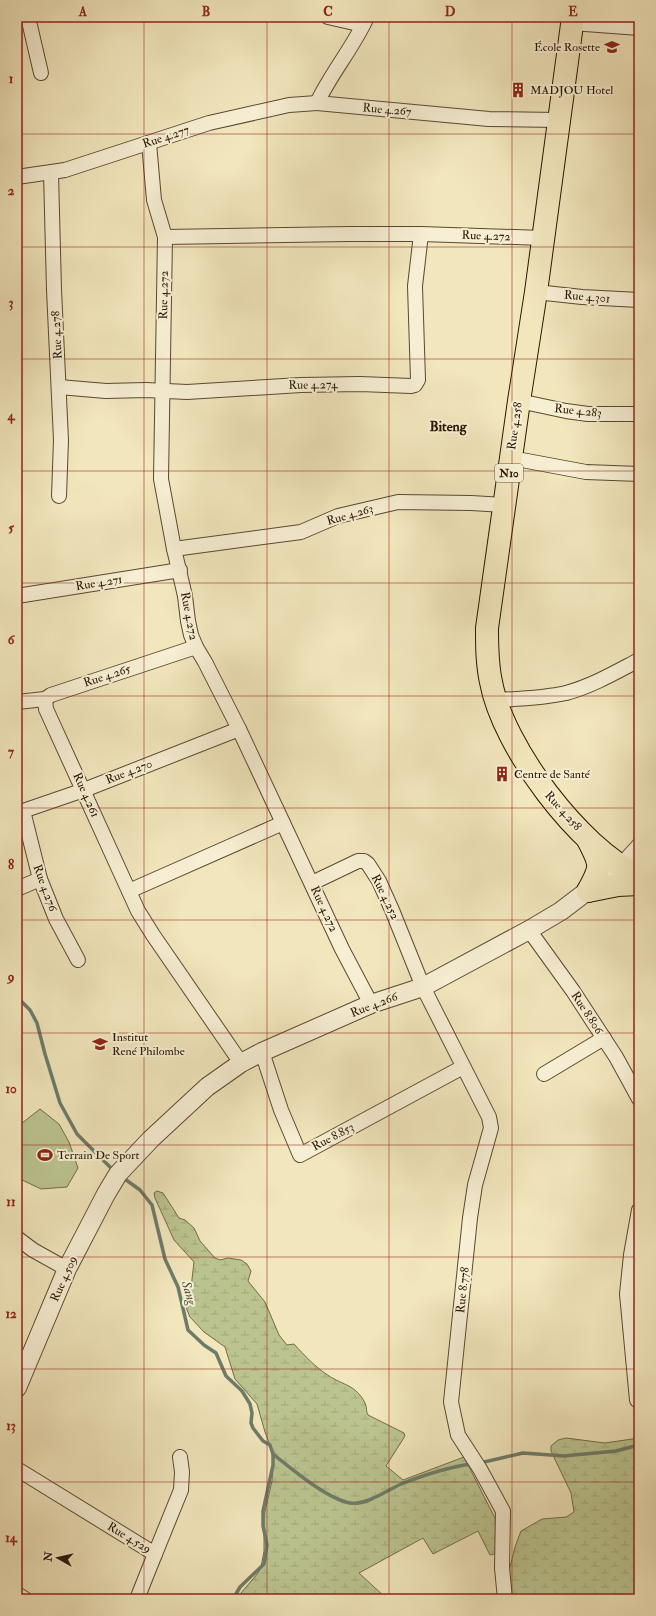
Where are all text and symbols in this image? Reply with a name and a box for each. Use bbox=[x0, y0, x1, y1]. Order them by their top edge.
text: A bbox=[78, 4, 88, 20]
text: B bbox=[202, 4, 210, 20]
text: C bbox=[323, 4, 333, 20]
text: D bbox=[445, 4, 456, 20]
text: E bbox=[568, 4, 578, 20]
school or university icon: École Rosette bbox=[603, 38, 621, 56]
place label: École Rosette bbox=[534, 40, 600, 55]
text: 1 bbox=[9, 71, 14, 87]
building icon: MADJOU Hotel bbox=[509, 81, 527, 99]
place label: MADJOU Hotel bbox=[530, 83, 613, 98]
street label: Rue 4.267 bbox=[362, 100, 412, 120]
street label: Rue 4.277 bbox=[141, 122, 192, 152]
text: 2 bbox=[8, 183, 15, 199]
street label: Rue 4.272 bbox=[461, 228, 511, 244]
street label: Rue 4.272 bbox=[156, 270, 172, 320]
street label: Rue 4.301 bbox=[563, 288, 611, 306]
text: 3 bbox=[9, 295, 14, 311]
street label: Rue 4.278 bbox=[48, 310, 66, 360]
street label: Rue 4.274 bbox=[288, 377, 338, 393]
street label: Rue 4.258 bbox=[504, 401, 526, 451]
street label: Rue 4.283 bbox=[554, 401, 602, 421]
text: 4 bbox=[6, 408, 15, 424]
district label: Biteng bbox=[429, 418, 468, 436]
road number: N10 bbox=[495, 464, 523, 482]
street label: Rue 4.263 bbox=[325, 501, 375, 529]
text: 5 bbox=[8, 520, 14, 536]
street label: Rue 4.271 bbox=[75, 572, 123, 594]
street label: Rue 4.272 bbox=[177, 591, 201, 641]
text: 6 bbox=[8, 632, 16, 648]
street label: Rue 4.265 bbox=[82, 661, 133, 691]
text: 7 bbox=[8, 744, 15, 760]
street label: Rue 4.270 bbox=[103, 756, 155, 788]
building icon: Centre de Santé bbox=[493, 765, 511, 783]
place label: Centre de Santé bbox=[514, 767, 591, 782]
street label: Rue 4.261 bbox=[69, 770, 103, 820]
street label: Rue 4.258 bbox=[541, 788, 585, 834]
text: 8 bbox=[8, 857, 14, 873]
street label: Rue 4.276 bbox=[30, 862, 61, 914]
street label: Rue 4.252 bbox=[368, 872, 402, 922]
street label: Rue 4.272 bbox=[307, 884, 341, 934]
text: 9 bbox=[6, 969, 15, 985]
street label: Rue 4.266 bbox=[348, 989, 401, 1021]
street label: Rue 8.806 bbox=[568, 989, 607, 1038]
place label: Institut René Philombe bbox=[112, 1030, 185, 1059]
school or university icon: Institut René Philombe bbox=[91, 1035, 109, 1053]
text: 10 bbox=[5, 1081, 17, 1097]
street label: Rue 8.853 bbox=[309, 1120, 357, 1154]
sports icon: Terrain De Sport bbox=[36, 1146, 54, 1164]
place label: Terrain De Sport bbox=[57, 1148, 139, 1163]
text: 11 bbox=[6, 1194, 16, 1210]
street label: Rue 4.509 bbox=[47, 1254, 81, 1304]
street label: Rue 8.778 bbox=[453, 1266, 473, 1314]
water label: Sang bbox=[178, 1278, 200, 1308]
text: 12 bbox=[5, 1306, 17, 1322]
text: 13 bbox=[6, 1418, 16, 1434]
street label: Rue 4.529 bbox=[104, 1519, 154, 1557]
text: 14 bbox=[5, 1530, 18, 1546]
north arrow bbox=[38, 1538, 78, 1578]
text: N bbox=[41, 1550, 56, 1563]

